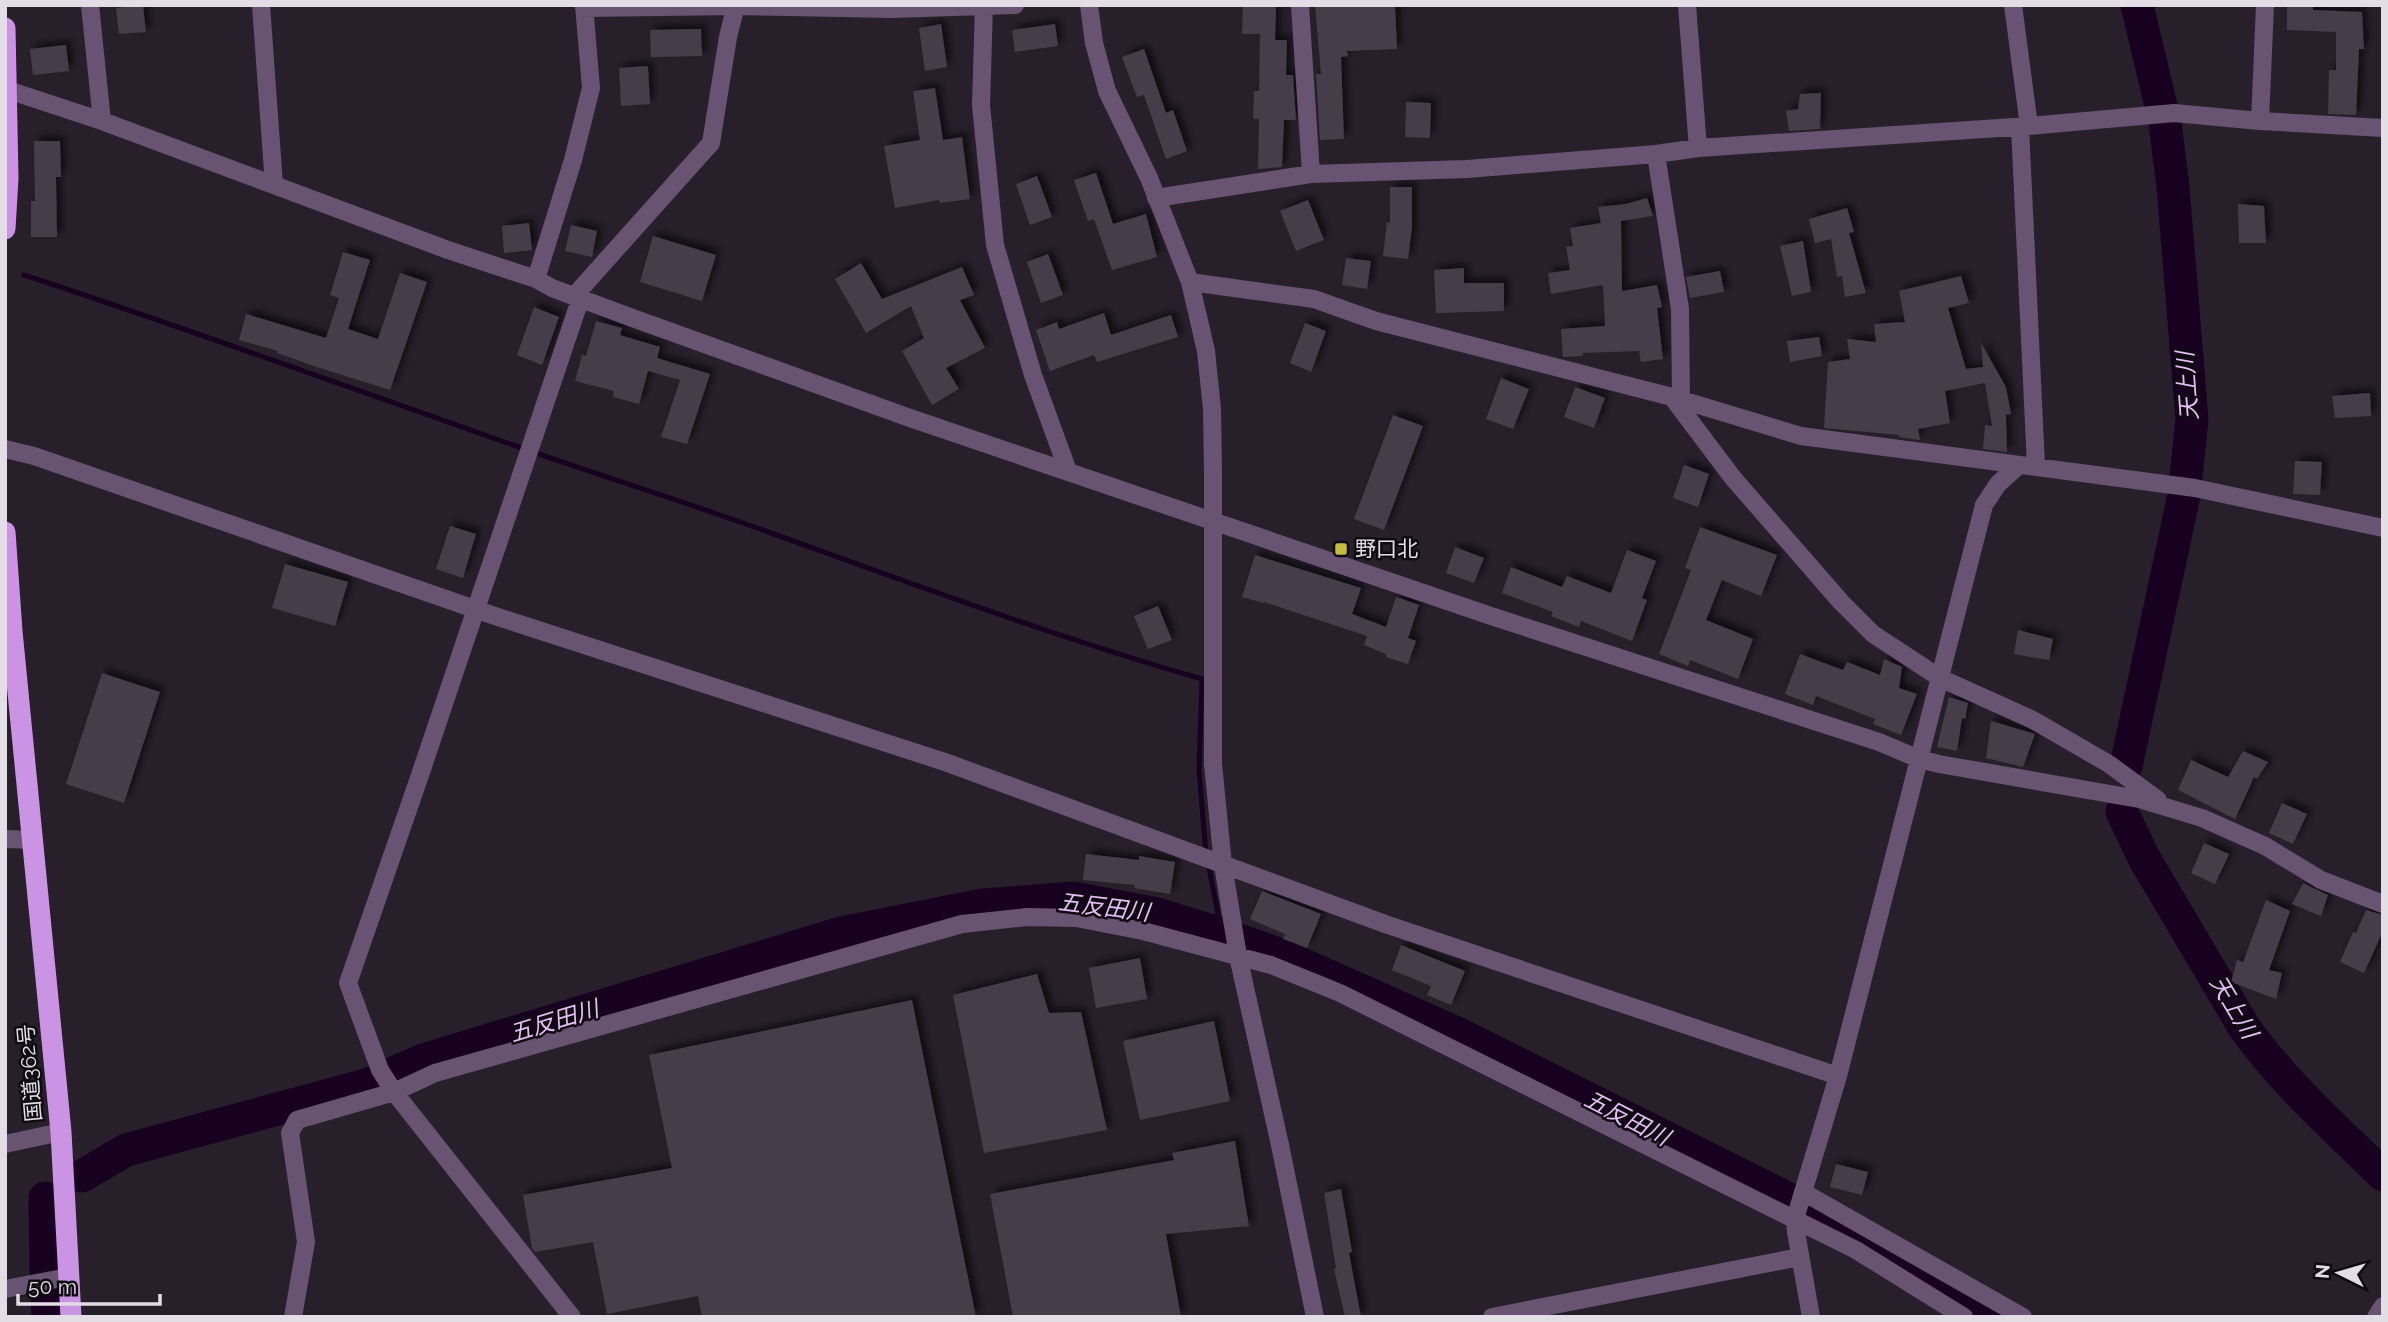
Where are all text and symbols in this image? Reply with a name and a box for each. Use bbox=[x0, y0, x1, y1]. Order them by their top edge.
water label: 天上川 bbox=[2170, 348, 2202, 421]
place label: 野口北 bbox=[1355, 536, 1418, 561]
marker: 野口北 bbox=[1333, 541, 1349, 557]
water label: 五反田川 bbox=[1057, 887, 1154, 926]
water label: 天上川 bbox=[2205, 970, 2265, 1046]
water label: 五反田川 bbox=[506, 993, 605, 1047]
street label: 国道362号 bbox=[13, 1023, 46, 1123]
water label: 五反田川 bbox=[1580, 1085, 1677, 1152]
north arrow bbox=[2304, 1238, 2374, 1308]
scale bar bbox=[18, 1262, 159, 1306]
text: N bbox=[2310, 1263, 2334, 1280]
text: 50 m bbox=[28, 1274, 77, 1299]

